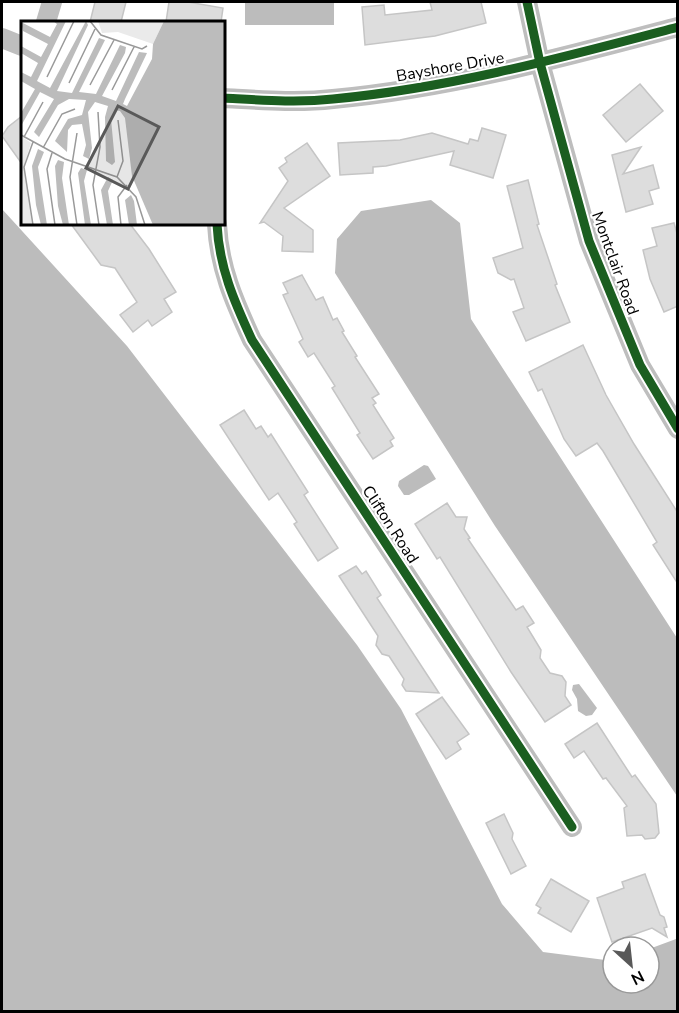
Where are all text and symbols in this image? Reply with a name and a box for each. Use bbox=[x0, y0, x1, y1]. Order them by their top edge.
inset map bbox=[21, 21, 225, 225]
street label: Bayshore Drive bbox=[395, 47, 506, 87]
street label: Montclair Road bbox=[586, 209, 644, 318]
street label: Clifton Road bbox=[357, 481, 424, 568]
north arrow bbox=[601, 935, 661, 995]
text: N bbox=[627, 965, 648, 990]

